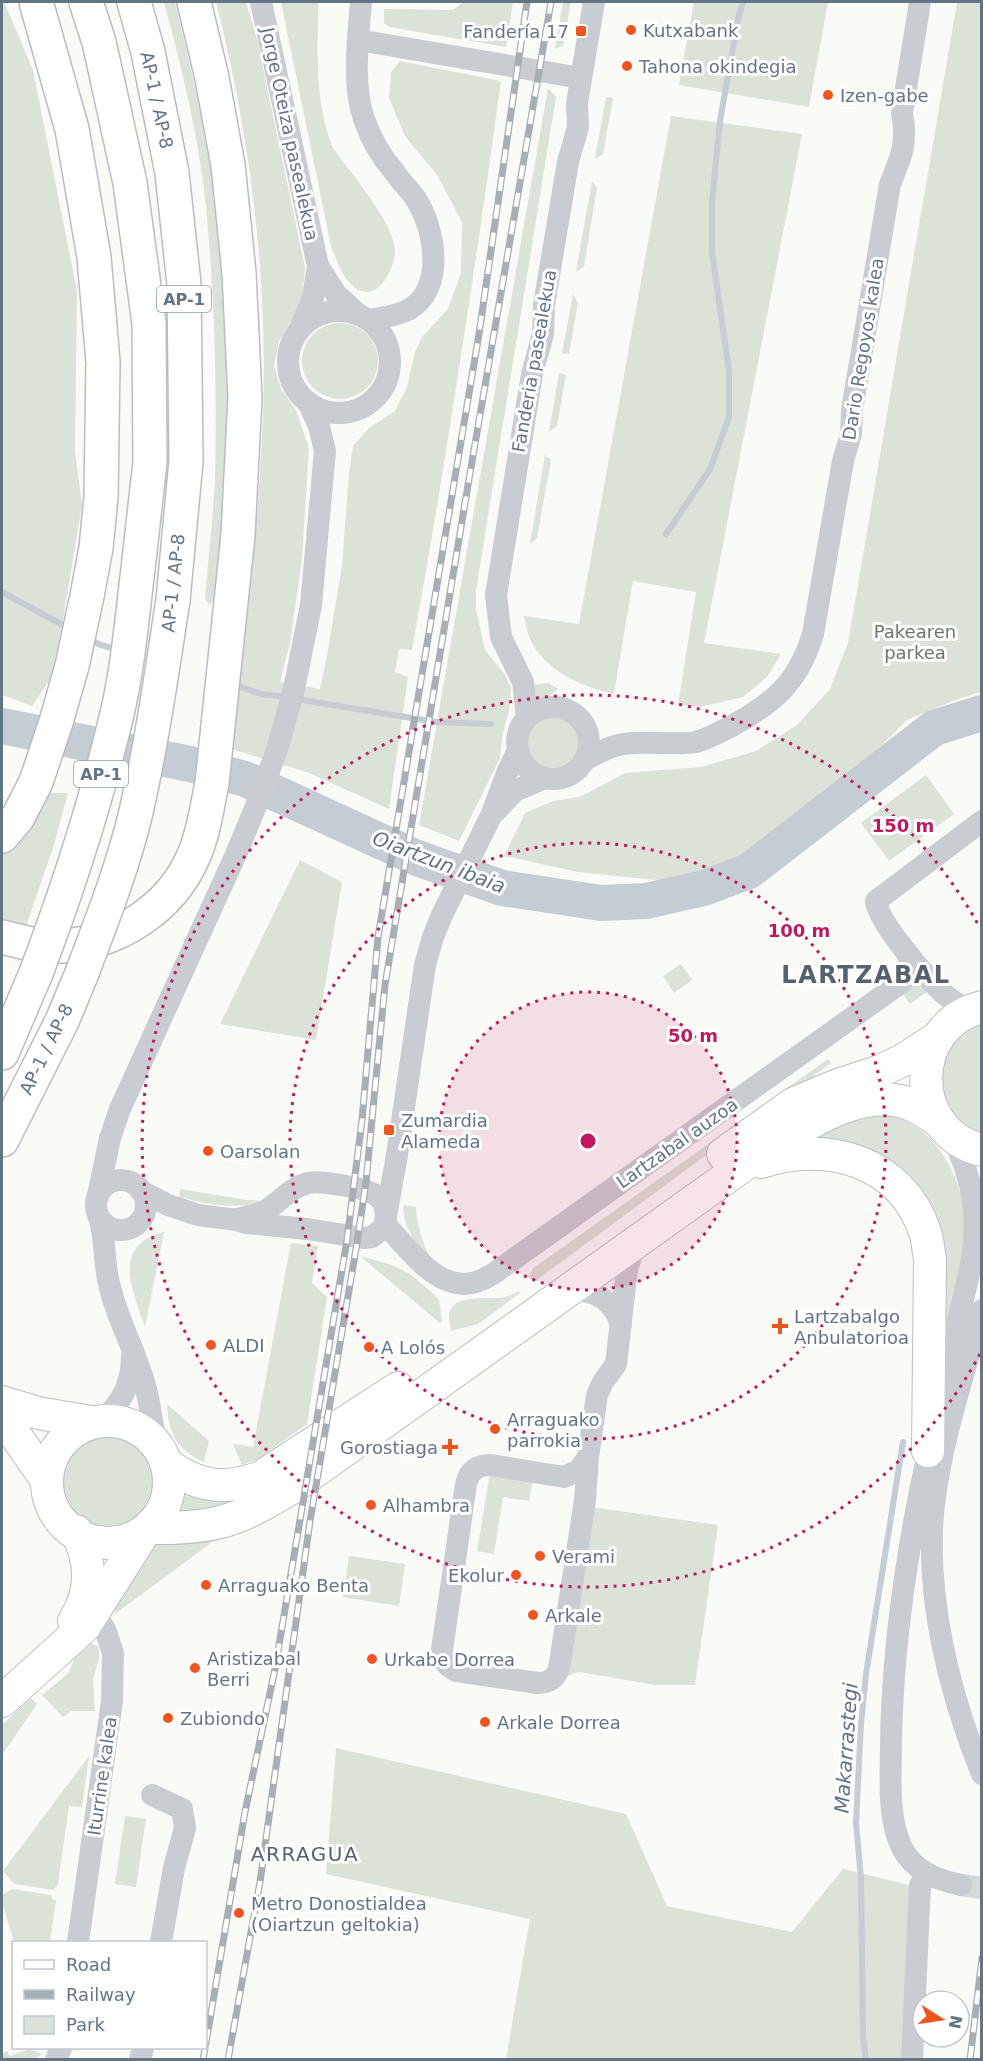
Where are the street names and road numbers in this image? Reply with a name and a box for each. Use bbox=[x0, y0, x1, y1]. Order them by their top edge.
street label: Jorge Oteiza pasealekua bbox=[257, 24, 323, 243]
street label: AP-1 / AP-8 bbox=[136, 49, 178, 151]
street label: Dario Regoyos kalea bbox=[838, 256, 888, 442]
street label: Fanderia pasealekua bbox=[508, 268, 560, 454]
road number: AP-1 bbox=[157, 286, 211, 312]
street label: AP-1 / AP-8 bbox=[157, 533, 189, 633]
road number: AP-1 bbox=[74, 761, 128, 787]
street label: AP-1 / AP-8 bbox=[15, 1000, 77, 1098]
street label: Lartzabal auzoa bbox=[612, 1093, 742, 1193]
street label: Iturrine kalea bbox=[83, 1715, 121, 1837]

